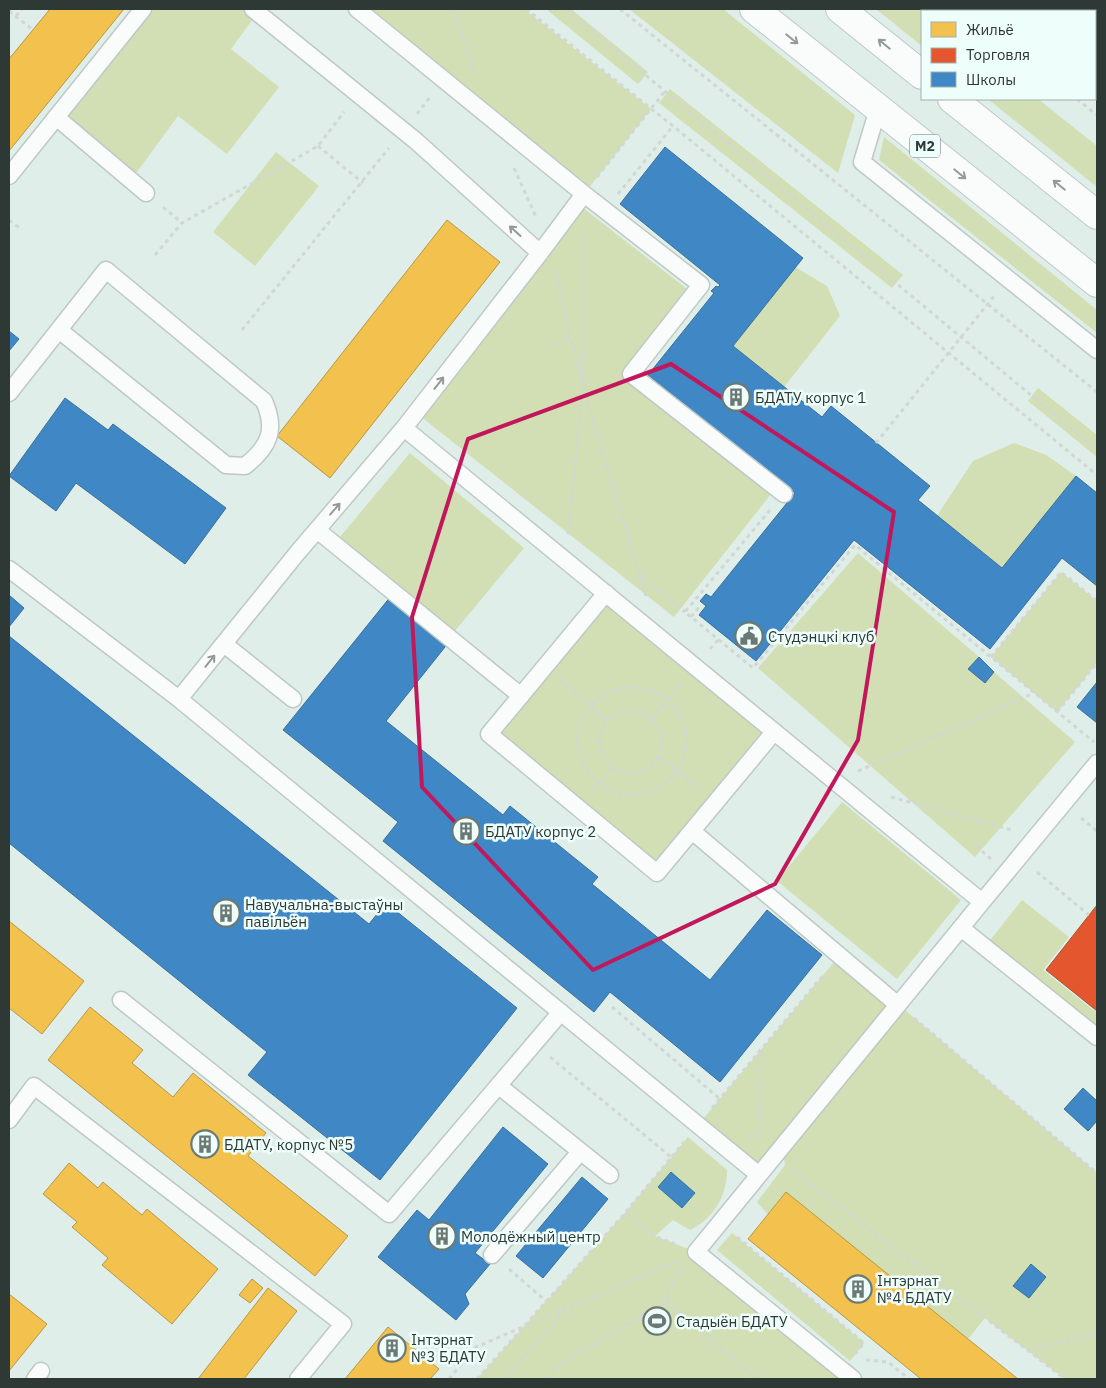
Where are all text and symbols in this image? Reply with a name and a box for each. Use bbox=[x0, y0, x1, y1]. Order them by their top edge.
legend bbox=[921, 10, 1096, 100]
text: Жильё bbox=[966, 20, 1014, 39]
one-way arrow bbox=[785, 34, 798, 45]
one-way arrow bbox=[878, 39, 891, 50]
text: Торговля bbox=[966, 45, 1030, 64]
text: Школы bbox=[966, 70, 1016, 89]
road number: М2 bbox=[910, 134, 940, 158]
one-way arrow bbox=[953, 168, 966, 179]
one-way arrow bbox=[1053, 179, 1066, 190]
one-way arrow bbox=[509, 225, 522, 237]
one-way arrow bbox=[433, 377, 444, 390]
building icon: БДАТУ корпус 1 bbox=[721, 382, 751, 412]
place label: БДАТУ корпус 1 bbox=[755, 388, 866, 407]
one-way arrow bbox=[330, 502, 341, 515]
public building icon: Студэнцкі клуб bbox=[734, 621, 764, 651]
place label: Студэнцкі клуб bbox=[768, 627, 875, 646]
one-way arrow bbox=[204, 655, 215, 668]
building icon: БДАТУ корпус 2 bbox=[451, 816, 481, 846]
place label: БДАТУ корпус 2 bbox=[485, 822, 596, 841]
place label: Навучальна-выстаўны павільён bbox=[245, 895, 403, 931]
building icon: Навучальна-выстаўны павільён bbox=[211, 898, 241, 928]
building icon: БДАТУ, корпус №5 bbox=[190, 1129, 220, 1159]
place label: БДАТУ, корпус №5 bbox=[224, 1135, 353, 1154]
building icon: Молодёжный центр bbox=[427, 1221, 457, 1251]
place label: Молодёжный центр bbox=[461, 1227, 601, 1246]
place label: Інтэрнат №4 БДАТУ bbox=[877, 1271, 952, 1307]
building icon: Інтэрнат №4 БДАТУ bbox=[843, 1274, 873, 1304]
sports icon: Стадыён БДАТУ bbox=[642, 1306, 672, 1336]
place label: Стадыён БДАТУ bbox=[676, 1312, 788, 1331]
place label: Інтэрнат №3 БДАТУ bbox=[411, 1330, 486, 1366]
building icon: Інтэрнат №3 БДАТУ bbox=[377, 1333, 407, 1363]

